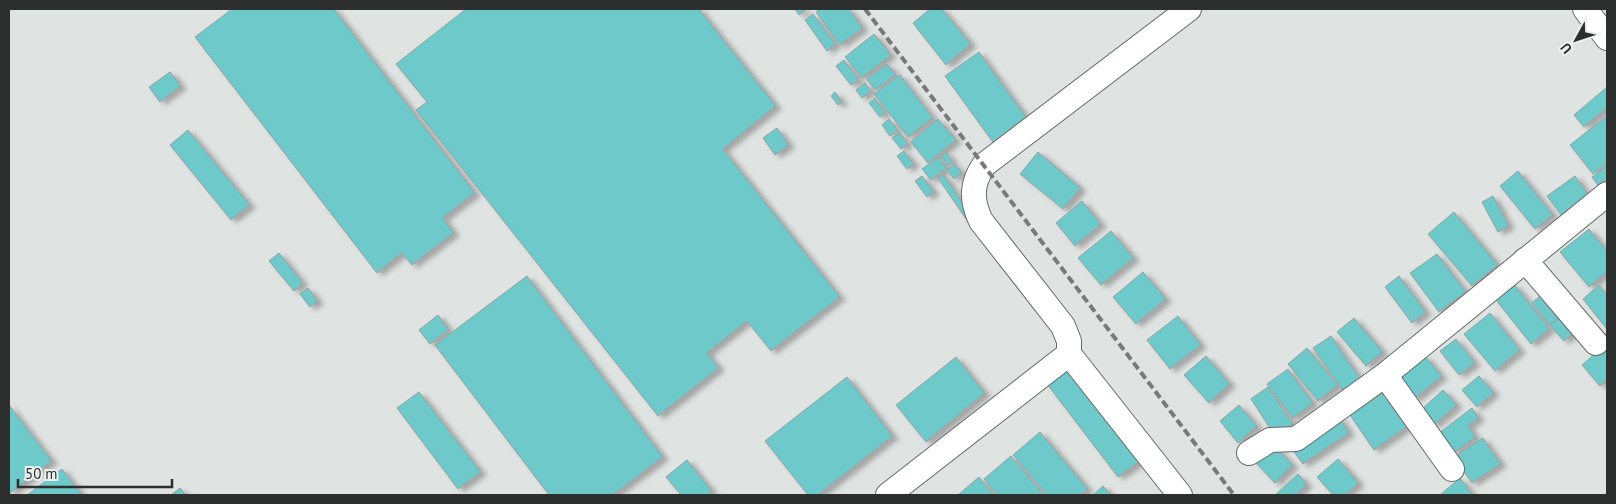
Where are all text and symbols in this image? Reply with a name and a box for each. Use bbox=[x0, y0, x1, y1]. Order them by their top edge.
north arrow bbox=[1551, 15, 1601, 65]
text: U bbox=[1556, 39, 1576, 58]
scale bar bbox=[18, 456, 171, 488]
text: 50 m bbox=[25, 464, 58, 483]

